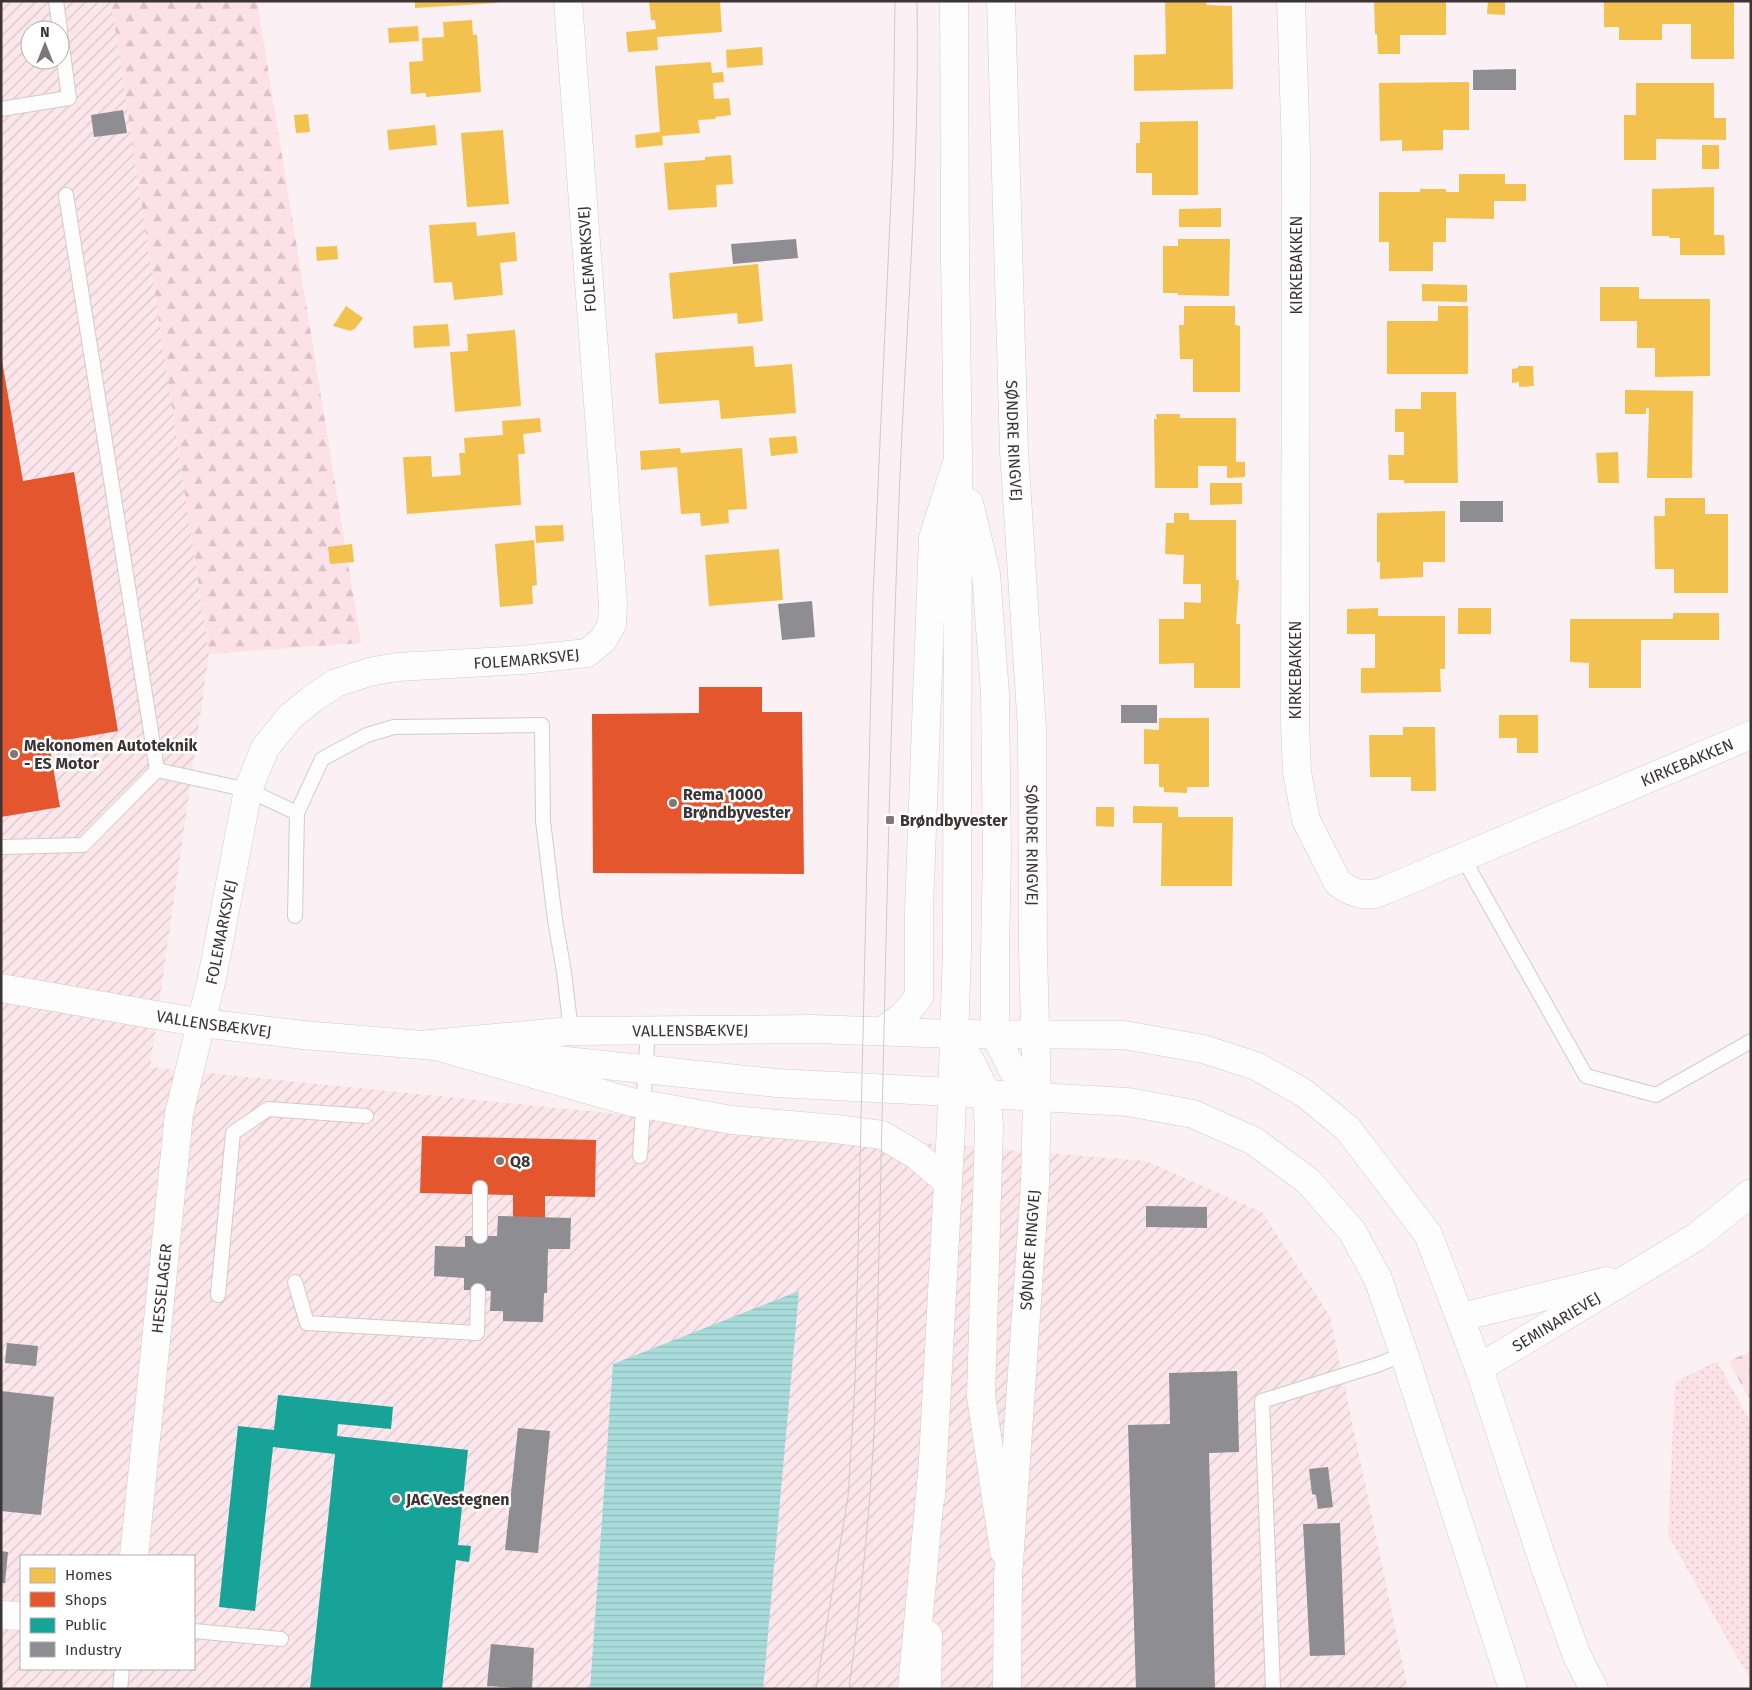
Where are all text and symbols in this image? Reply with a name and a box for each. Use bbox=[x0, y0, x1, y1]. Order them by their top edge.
north arrow bbox=[20, 20, 70, 70]
text: N bbox=[40, 24, 50, 41]
street label: FOLEMARKSVEJ bbox=[574, 205, 600, 313]
street label: KIRKEBAKKEN bbox=[1287, 216, 1306, 314]
street label: SØNDRE RINGVEJ bbox=[1002, 380, 1027, 502]
street label: KIRKEBAKKEN bbox=[1286, 621, 1305, 719]
street label: FOLEMARKSVEJ bbox=[473, 644, 580, 672]
street label: KIRKEBAKKEN bbox=[1638, 734, 1736, 790]
place label: Mekonomen Autoteknik - ES Motor bbox=[24, 736, 197, 773]
marker: Mekonomen Autoteknik - ES Motor bbox=[8, 748, 20, 760]
place label: Rema 1000 Brøndbyvester bbox=[683, 785, 791, 822]
street label: SØNDRE RINGVEJ bbox=[1023, 785, 1042, 906]
marker: Rema 1000 Brøndbyvester bbox=[667, 797, 679, 809]
place label: Brøndbyvester bbox=[900, 811, 1008, 830]
marker: Brøndbyvester bbox=[884, 814, 896, 826]
street label: FOLEMARKSVEJ bbox=[201, 878, 240, 987]
street label: VALLENSBÆKVEJ bbox=[155, 1006, 273, 1041]
street label: VALLENSBÆKVEJ bbox=[632, 1020, 749, 1040]
place label: Q8 bbox=[510, 1152, 530, 1171]
marker: Q8 bbox=[494, 1155, 506, 1167]
street label: SØNDRE RINGVEJ bbox=[1016, 1189, 1044, 1311]
street label: HESSELAGER bbox=[147, 1242, 175, 1334]
street label: SEMINARIEVEJ bbox=[1508, 1288, 1604, 1355]
place label: JAC Vestegnen bbox=[405, 1490, 509, 1509]
marker: JAC Vestegnen bbox=[390, 1493, 402, 1505]
legend bbox=[20, 1555, 195, 1670]
text: Homes bbox=[65, 1566, 112, 1584]
text: Shops bbox=[65, 1591, 107, 1609]
text: Public bbox=[65, 1616, 107, 1634]
text: Industry bbox=[65, 1641, 122, 1659]

